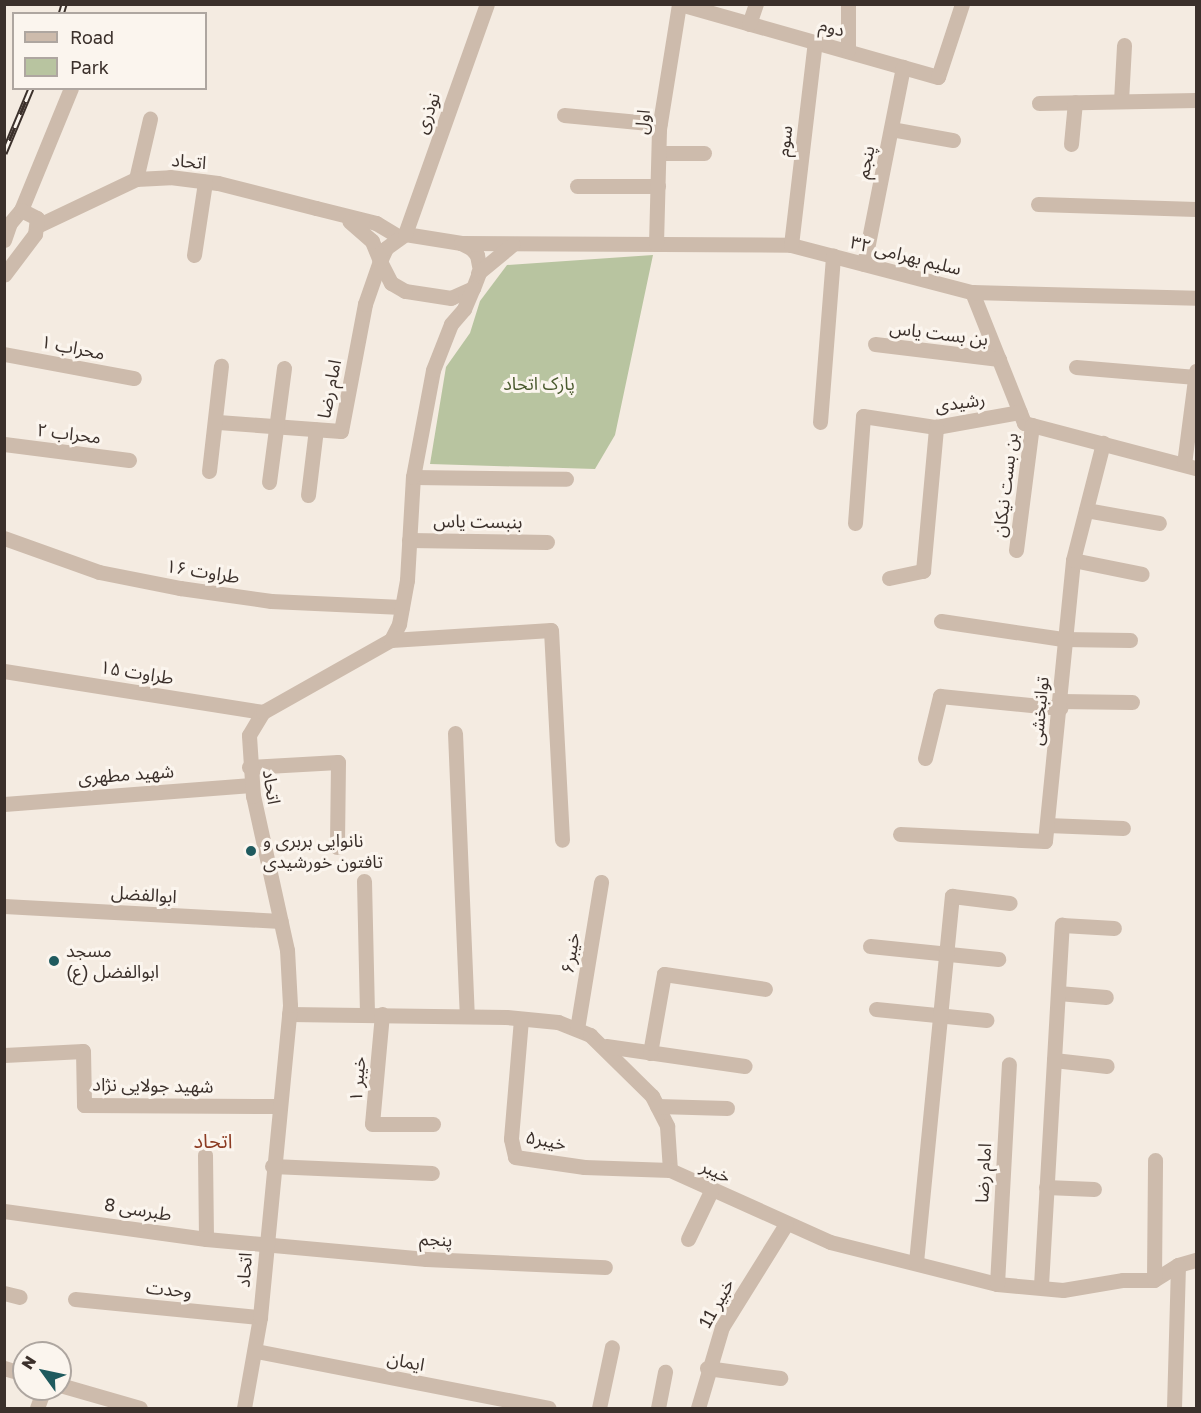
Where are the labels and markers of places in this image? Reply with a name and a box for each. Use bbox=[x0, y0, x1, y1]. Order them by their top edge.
place label: نانوایی بربری و تافتون خورشیدی bbox=[263, 830, 383, 872]
marker: نانوایی بربری و تافتون خورشیدی bbox=[244, 844, 258, 858]
place label: مسجد ابوالفضل (ع) bbox=[66, 940, 159, 982]
marker: مسجد ابوالفضل (ع) bbox=[47, 954, 61, 968]

